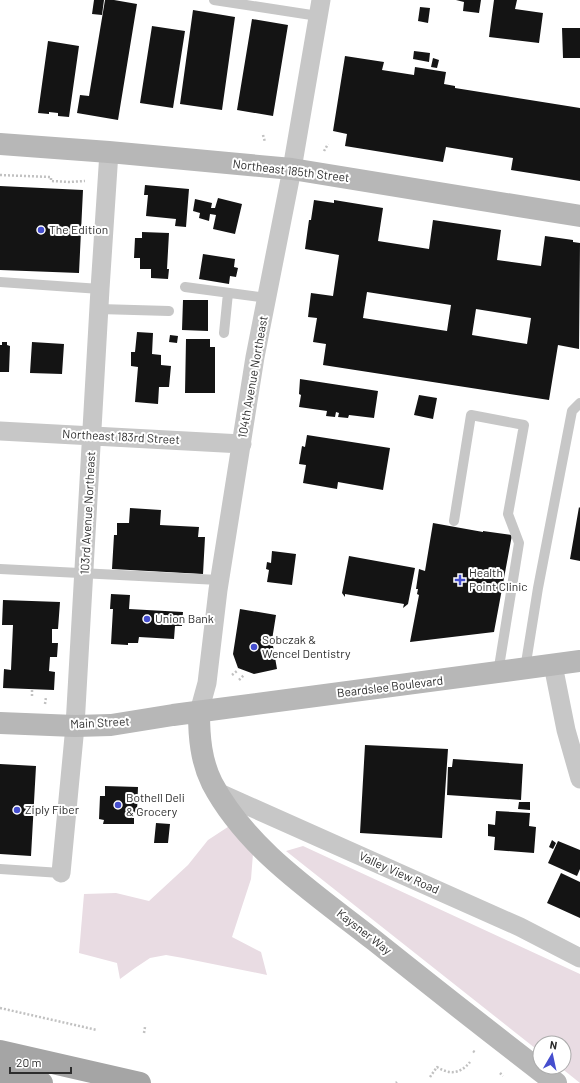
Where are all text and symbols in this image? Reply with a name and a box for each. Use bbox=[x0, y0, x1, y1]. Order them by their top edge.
street label: Northeast 185th Street bbox=[232, 156, 350, 184]
place label: The Edition bbox=[49, 222, 108, 236]
marker: The Edition bbox=[36, 225, 46, 235]
street label: 104th Avenue Northeast bbox=[234, 315, 270, 439]
street label: Northeast 183rd Street bbox=[62, 426, 180, 446]
street label: 103rd Avenue Northeast bbox=[77, 451, 97, 575]
place label: Health Point Clinic bbox=[469, 565, 528, 593]
marker: Health Point Clinic bbox=[454, 574, 466, 586]
place label: Union Bank bbox=[155, 611, 214, 625]
marker: Union Bank bbox=[142, 614, 152, 624]
place label: Sobczak & Wencel Dentistry bbox=[262, 632, 351, 660]
marker: Sobczak & Wencel Dentistry bbox=[249, 642, 259, 652]
street label: Beardslee Boulevard bbox=[336, 673, 444, 699]
street label: Main Street bbox=[70, 713, 130, 731]
place label: Bothell Deli & Grocery bbox=[126, 790, 185, 818]
marker: Bothell Deli & Grocery bbox=[113, 800, 123, 810]
place label: Ziply Fiber bbox=[25, 802, 80, 816]
marker: Ziply Fiber bbox=[12, 805, 22, 815]
street label: Valley View Road bbox=[357, 848, 442, 896]
street label: Kaysner Way bbox=[335, 906, 395, 957]
north arrow bbox=[532, 1035, 572, 1075]
text: N bbox=[549, 1038, 558, 1052]
scale bar bbox=[10, 1049, 71, 1075]
text: 20 m bbox=[16, 1055, 42, 1069]

